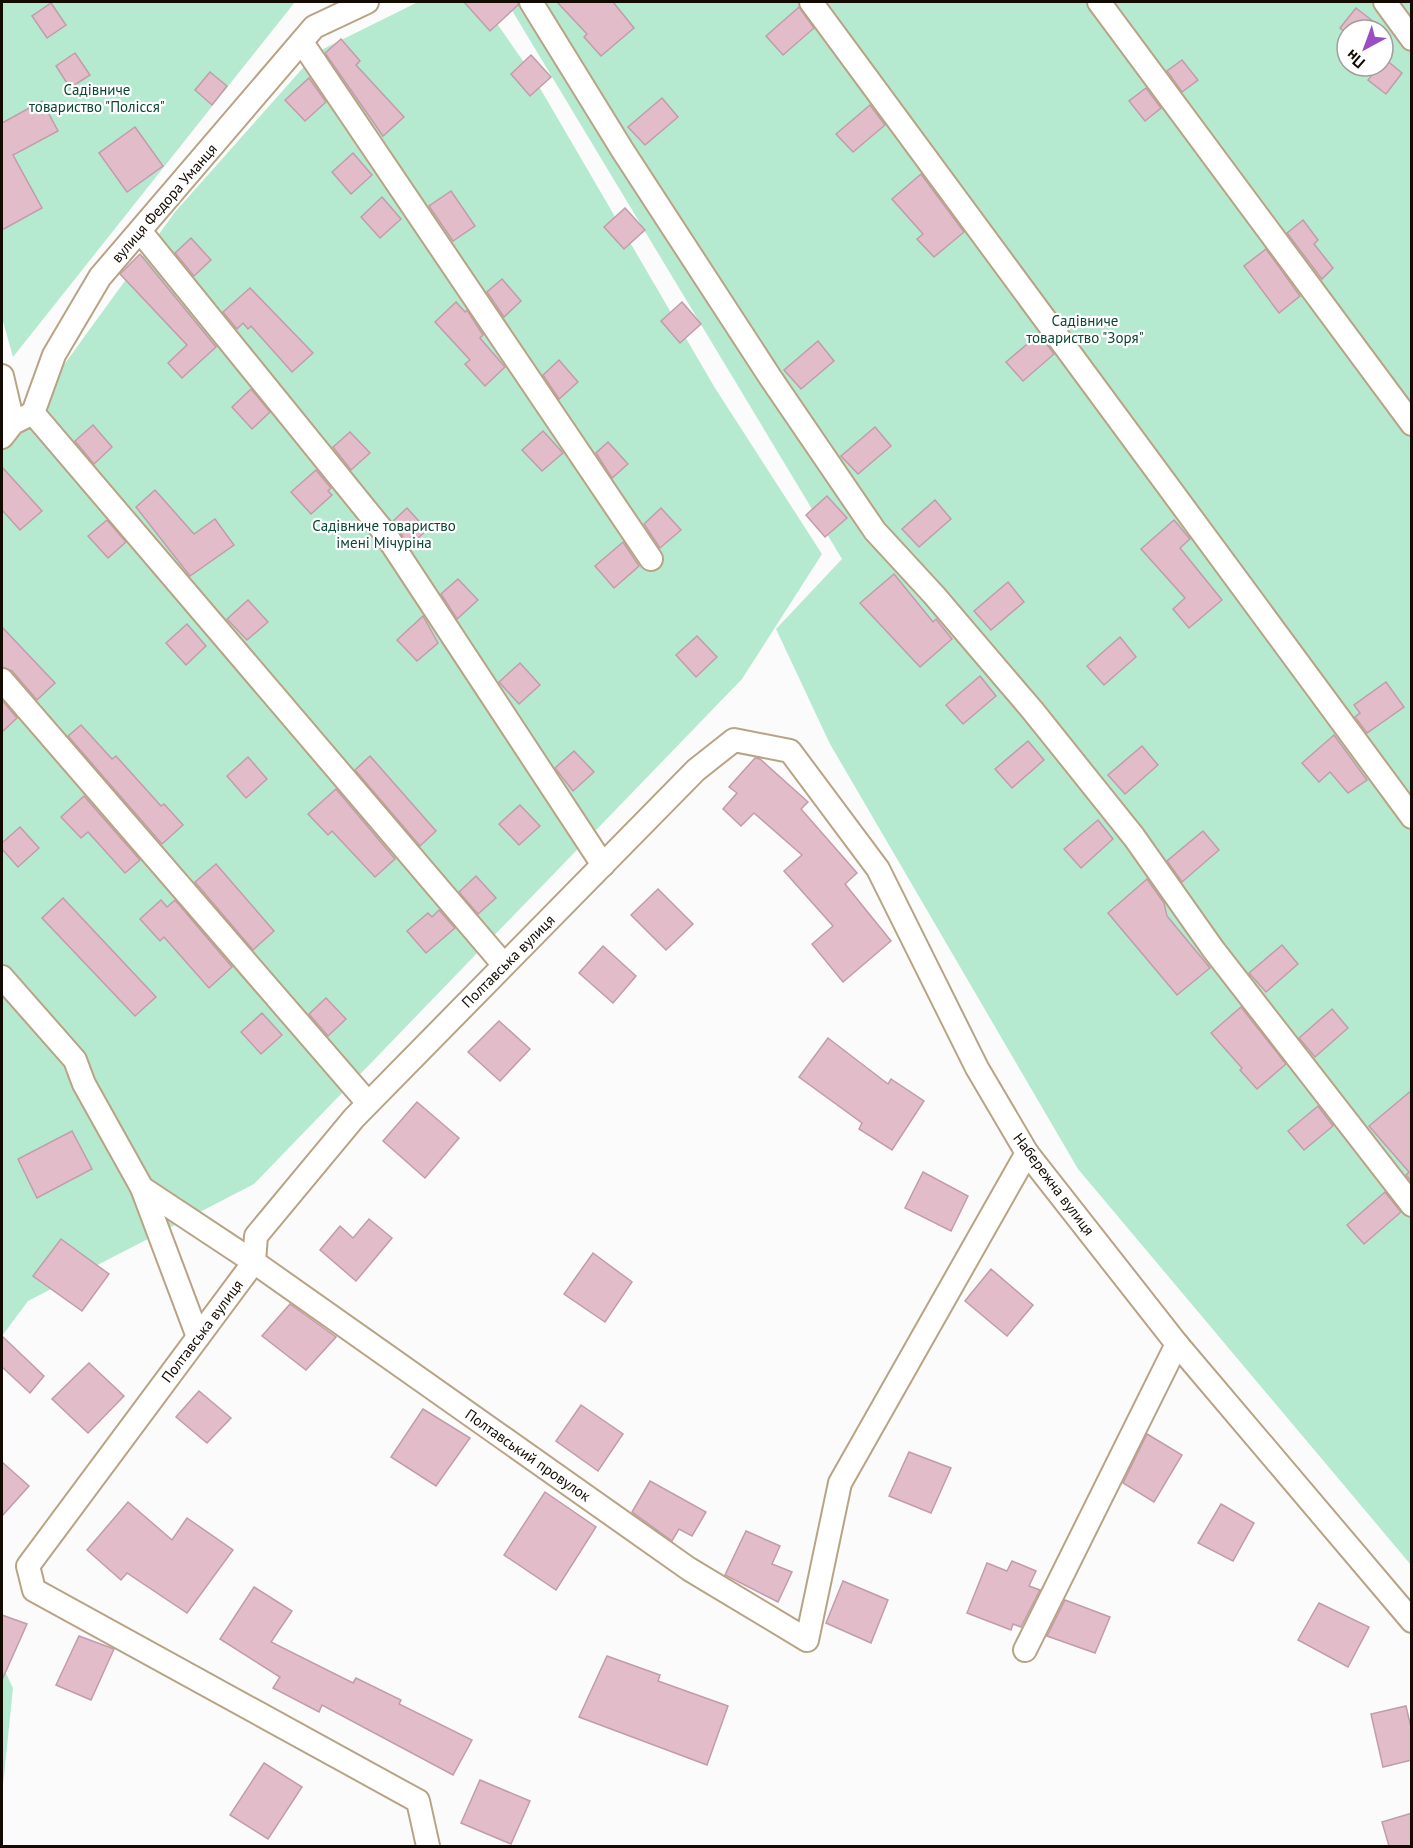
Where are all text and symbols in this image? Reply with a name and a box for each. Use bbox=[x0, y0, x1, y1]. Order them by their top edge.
north arrow bbox=[1335, 18, 1395, 78]
text: Пн bbox=[1341, 46, 1369, 73]
park label: Садівниче товариство "Полісся" bbox=[29, 80, 165, 116]
street label: вулиця Федора Уманця bbox=[107, 140, 221, 266]
park label: Садівниче товариство "Зоря" bbox=[1026, 311, 1144, 347]
park label: Садівниче товариство імені Мічуріна bbox=[312, 516, 456, 552]
street label: Полтавська вулиця bbox=[457, 910, 559, 1012]
street label: Набережна вулиця bbox=[1009, 1129, 1099, 1239]
street label: Полтавська вулиця bbox=[157, 1276, 247, 1386]
street label: Полтавський провулок bbox=[462, 1405, 595, 1506]

